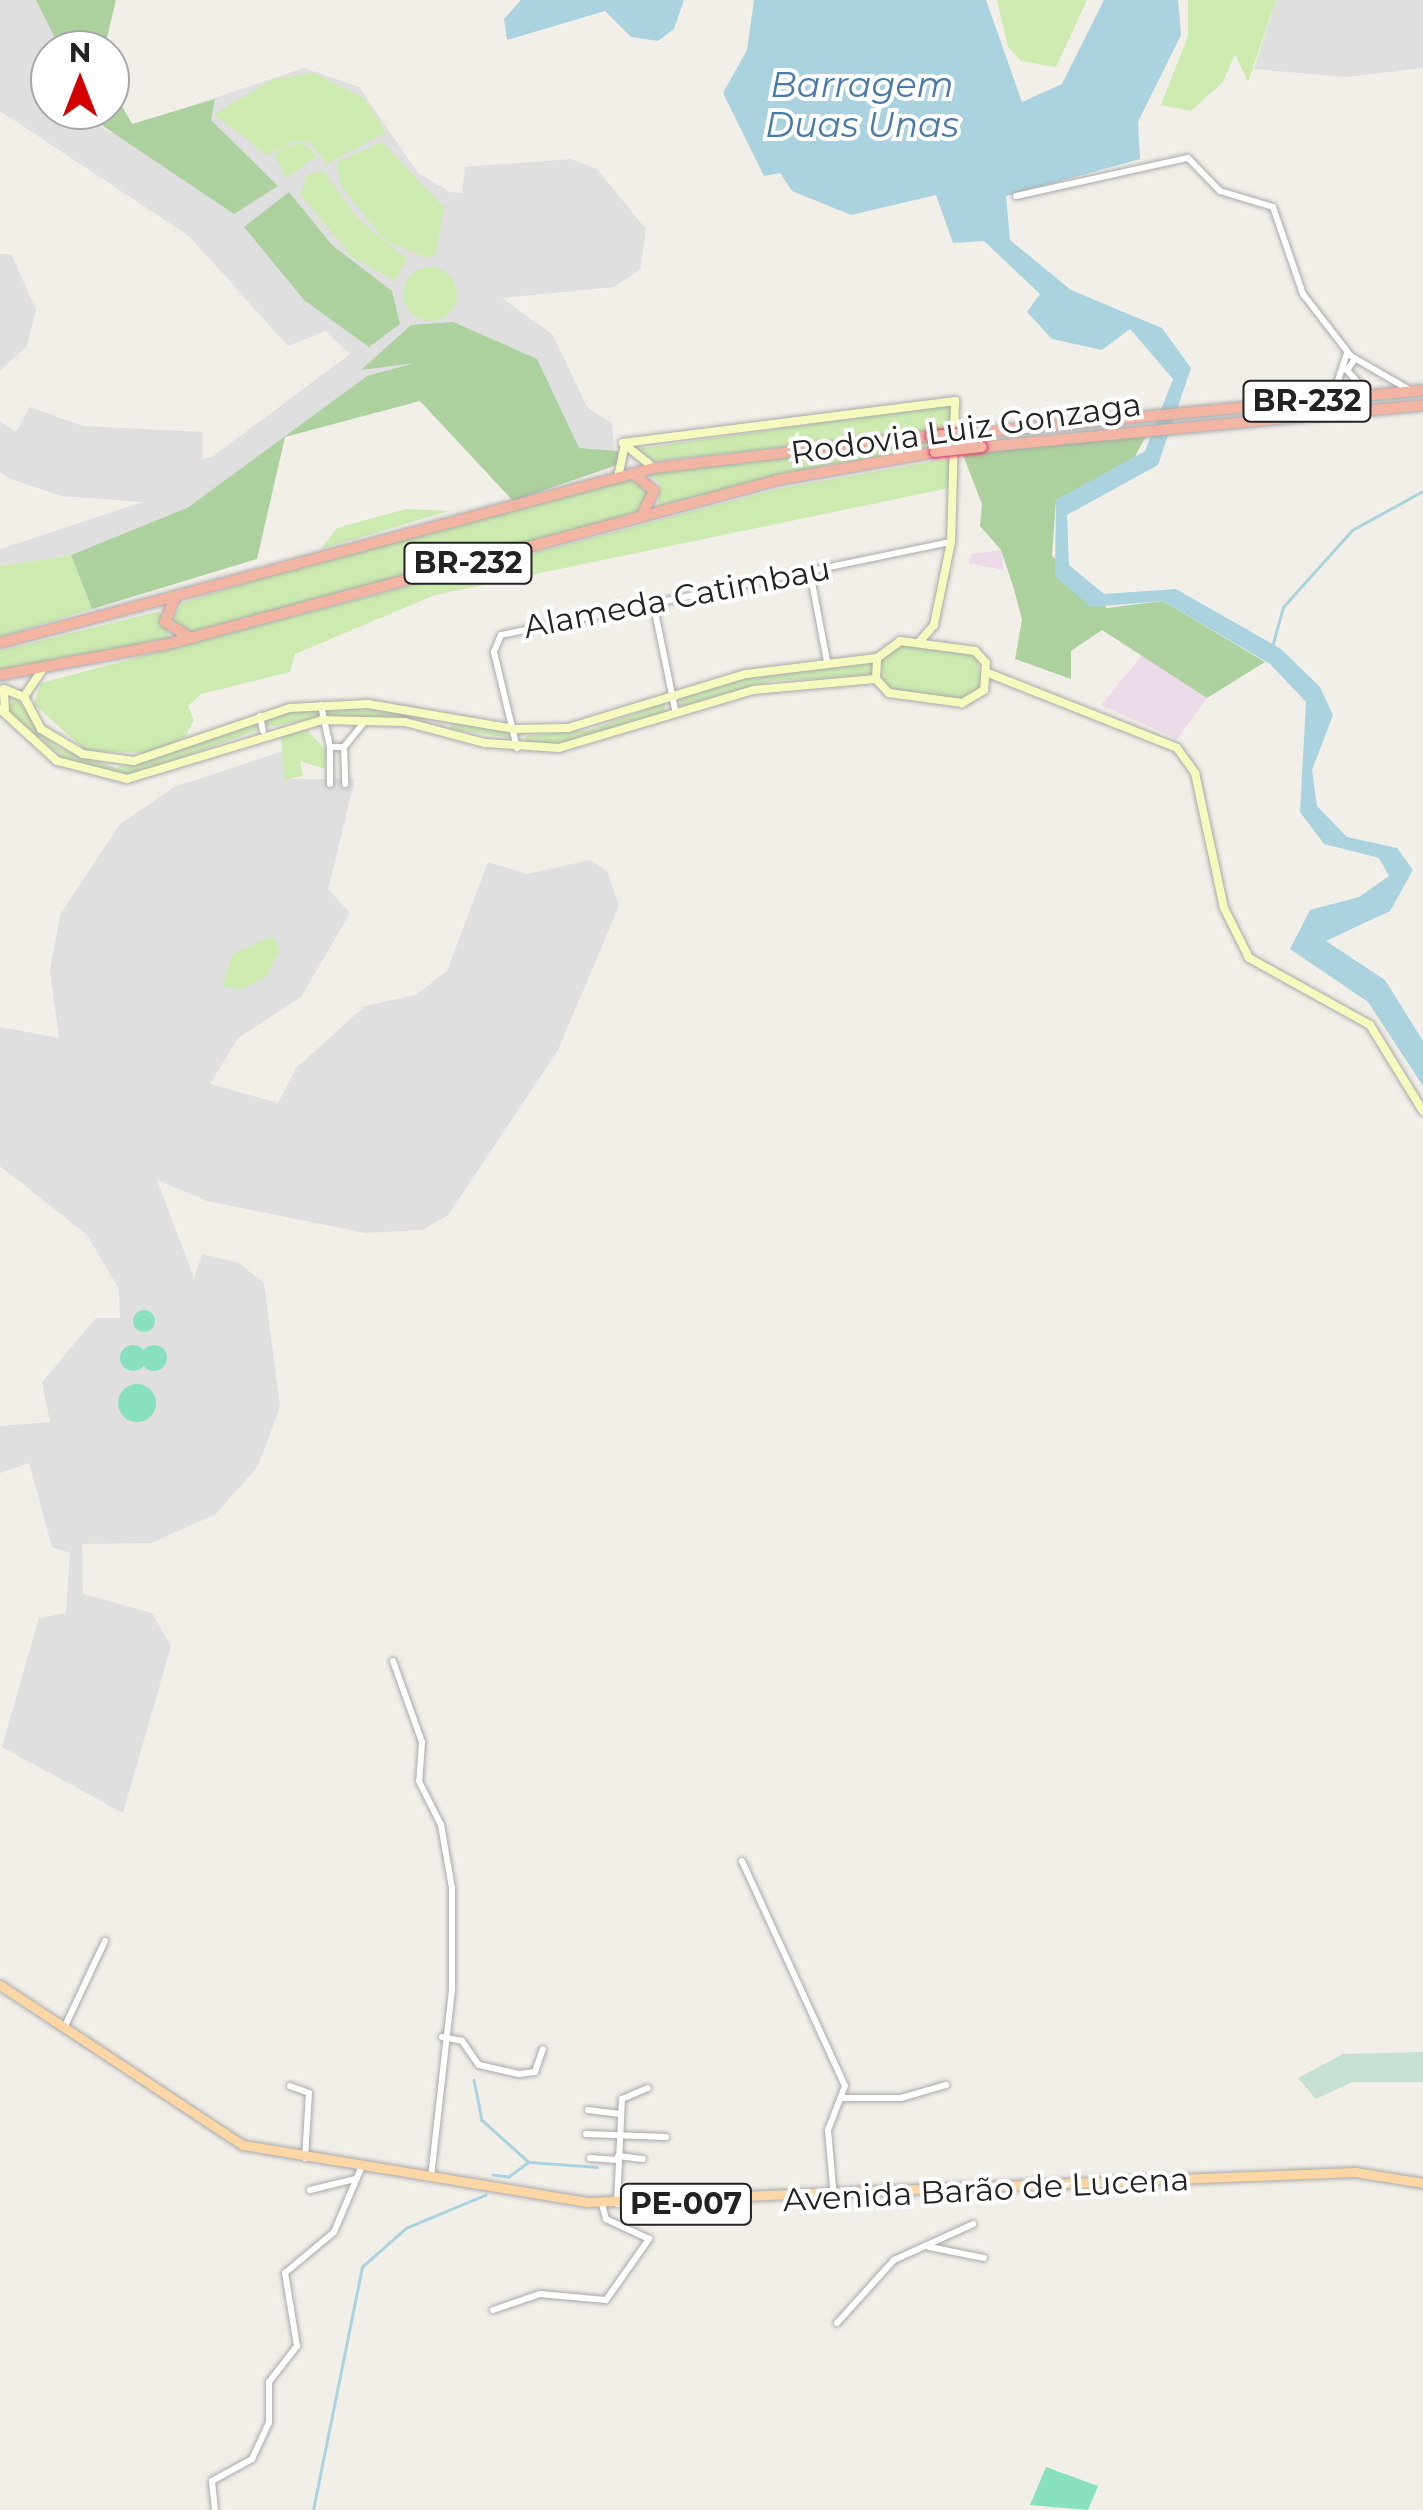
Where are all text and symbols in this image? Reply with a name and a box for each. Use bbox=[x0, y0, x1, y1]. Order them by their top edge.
north arrow bbox=[30, 30, 130, 130]
text: N bbox=[69, 35, 91, 69]
water label: Barragem Duas Unas bbox=[765, 64, 959, 146]
road number: BR-232 bbox=[1242, 376, 1372, 426]
street label: Rodovia Luiz Gonzaga bbox=[788, 385, 1144, 473]
road number: BR-232 bbox=[403, 538, 533, 588]
street label: Alameda Catimbau bbox=[520, 549, 834, 647]
street label: Avenida Barão de Lucena bbox=[782, 2160, 1190, 2220]
road number: PE-007 bbox=[618, 2179, 754, 2229]

